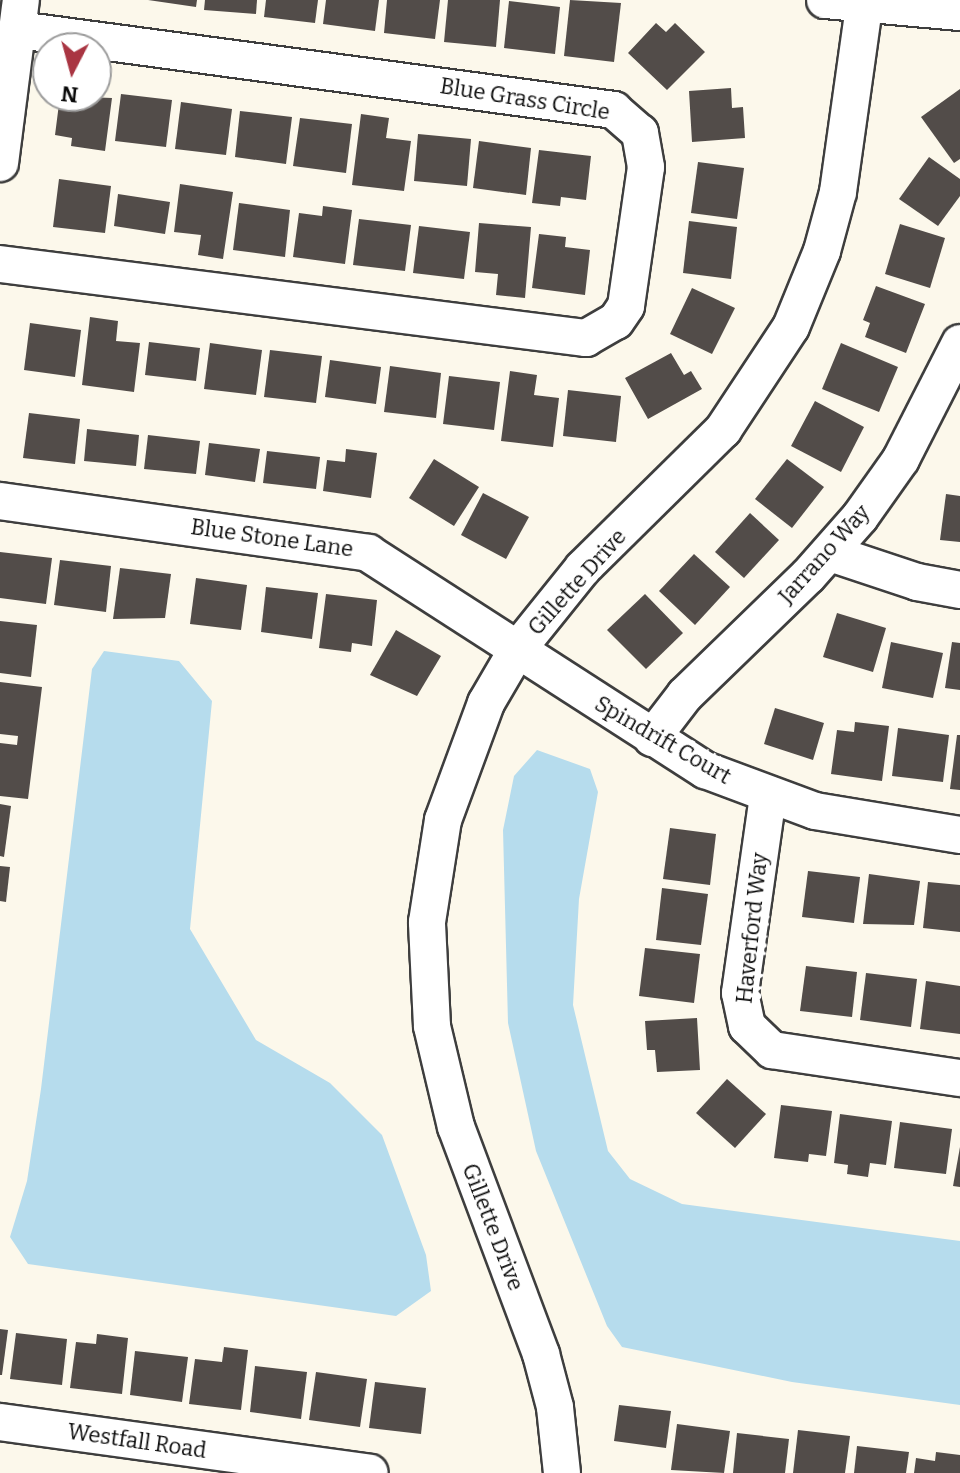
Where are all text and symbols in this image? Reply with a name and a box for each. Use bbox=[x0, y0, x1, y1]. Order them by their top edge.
north arrow bbox=[32, 32, 112, 112]
street label: Blue Grass Circle bbox=[438, 73, 612, 125]
text: N bbox=[60, 80, 80, 109]
street label: Jarrano Way bbox=[773, 499, 875, 609]
street label: Blue Stone Lane bbox=[189, 514, 355, 562]
street label: Gillette Drive bbox=[522, 523, 632, 641]
street label: Spindrift Court bbox=[590, 690, 736, 790]
street label: Haverford Way bbox=[731, 851, 773, 1005]
street label: Gillette Drive bbox=[457, 1160, 529, 1294]
street label: Westfall Road bbox=[66, 1418, 208, 1464]

